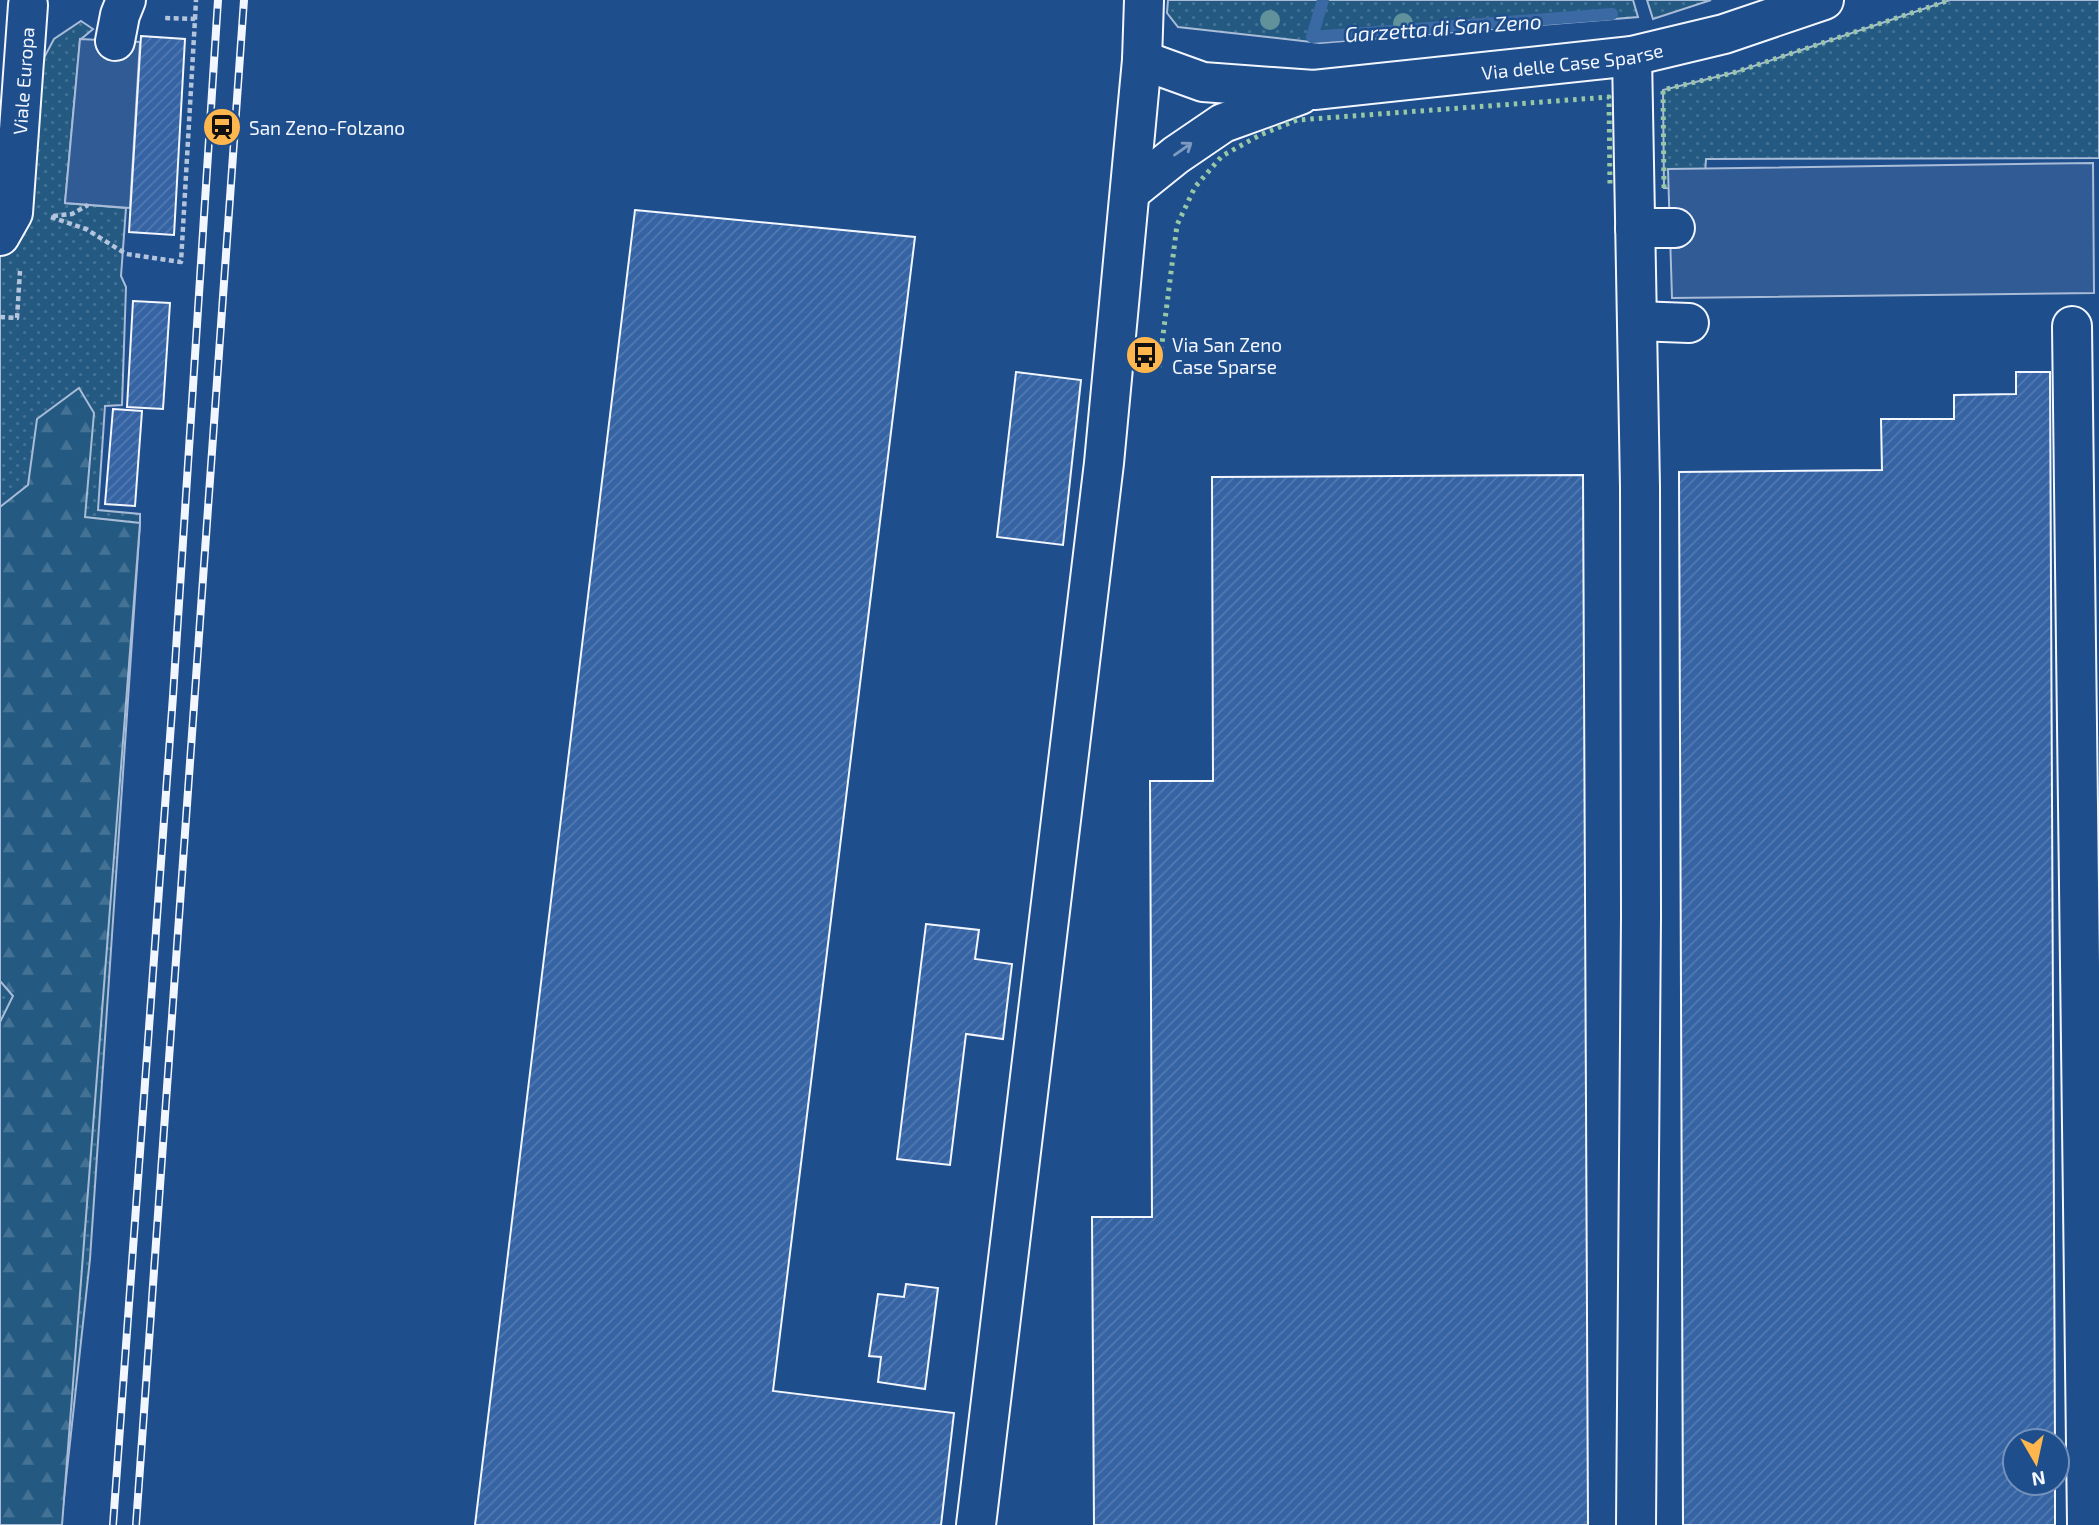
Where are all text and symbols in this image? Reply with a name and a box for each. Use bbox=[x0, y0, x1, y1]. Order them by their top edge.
water label: Garzetta di San Zeno bbox=[1344, 8, 1542, 46]
street label: Viale Europa bbox=[7, 26, 38, 135]
street label: Via delle Case Sparse bbox=[1480, 37, 1665, 84]
station icon: San Zeno-Folzano bbox=[201, 106, 243, 148]
place label: San Zeno-Folzano bbox=[249, 116, 405, 139]
one-way arrow bbox=[1173, 142, 1192, 156]
place label: Via San Zeno Case Sparse bbox=[1172, 333, 1282, 378]
bus stop icon: Via San Zeno Case Sparse bbox=[1124, 334, 1166, 376]
north arrow bbox=[2001, 1427, 2071, 1497]
text: N bbox=[2030, 1467, 2047, 1492]

